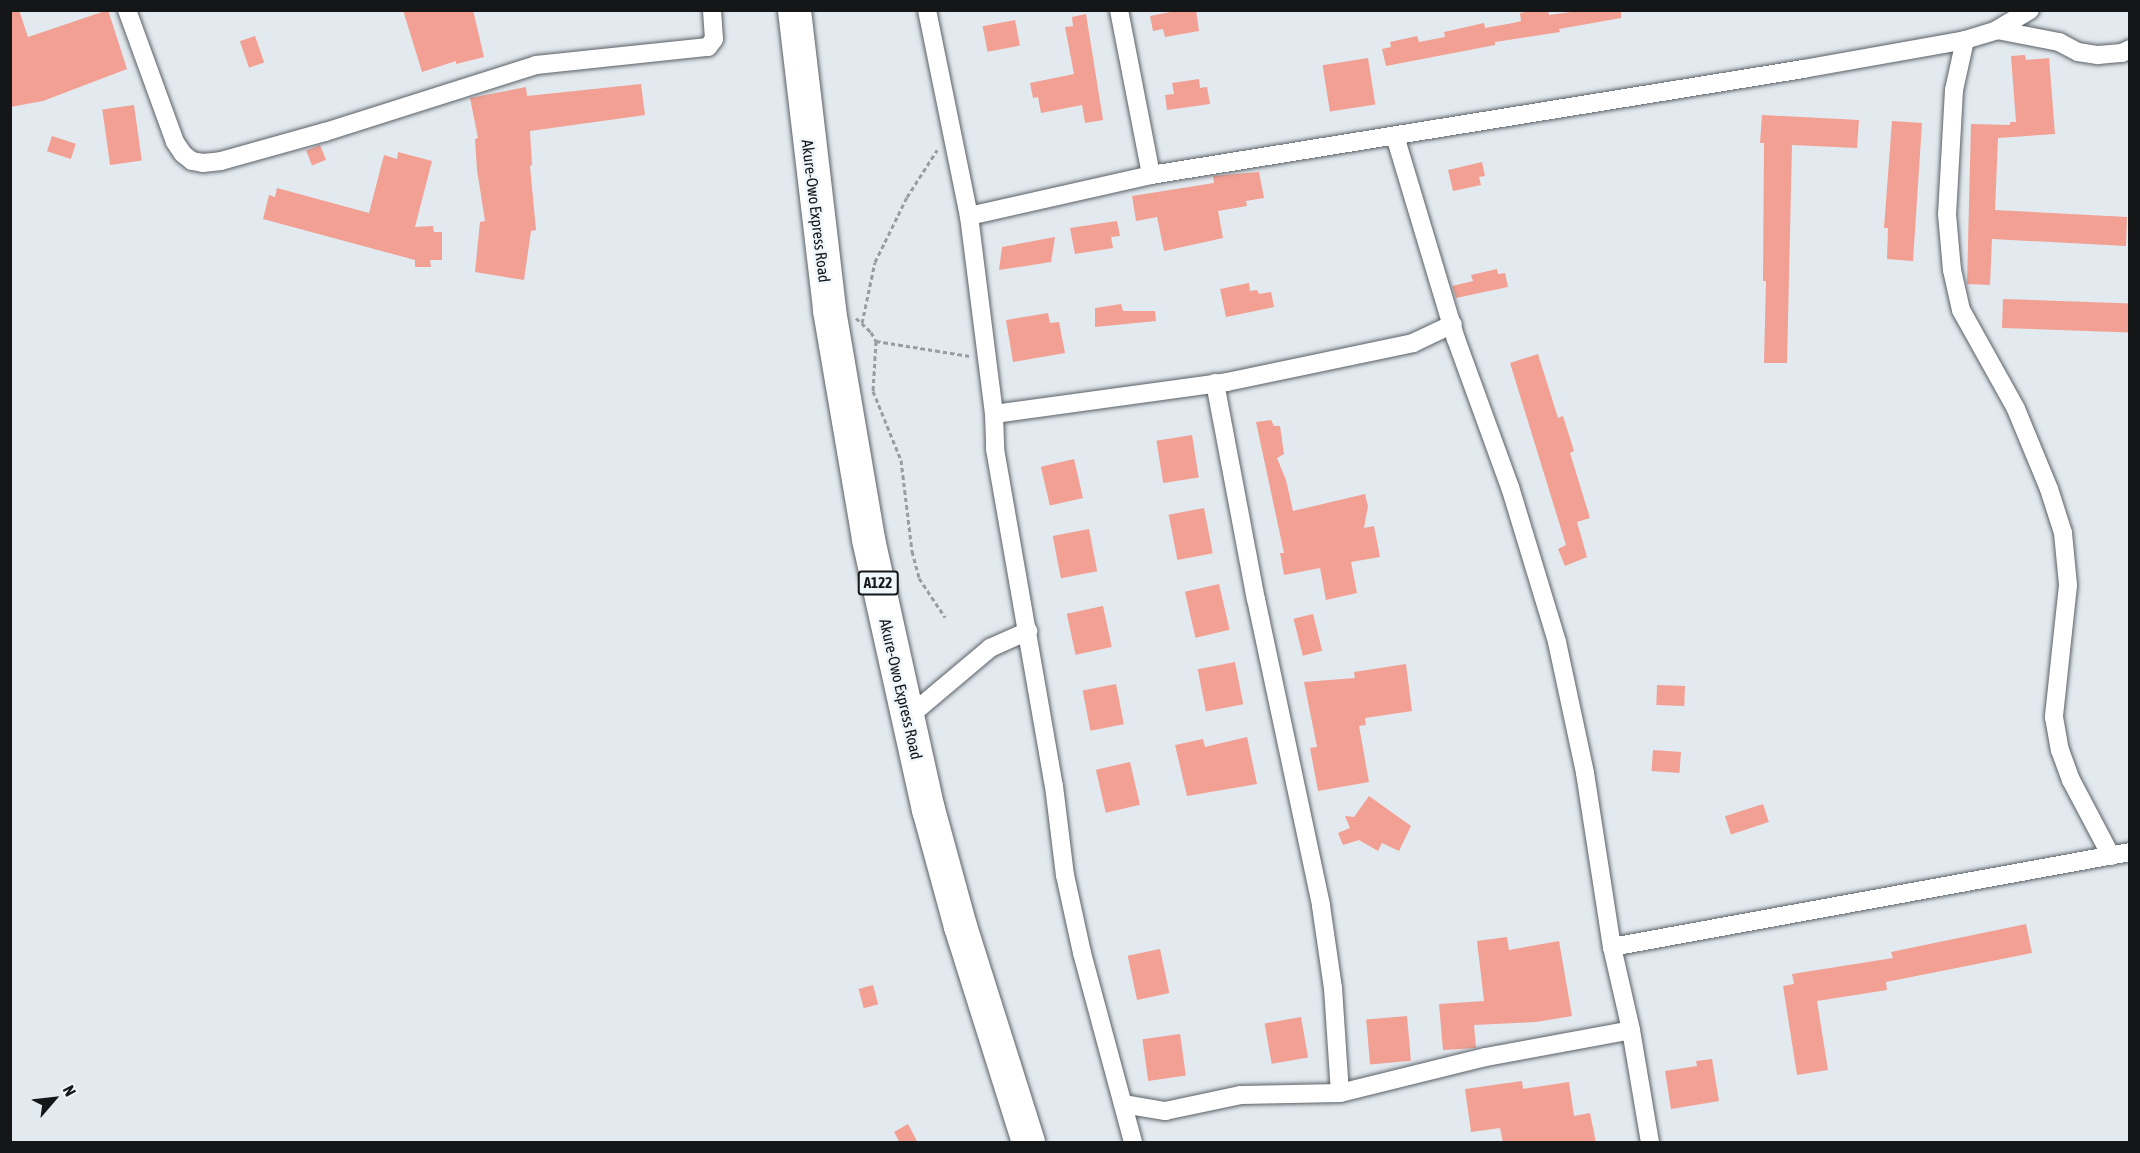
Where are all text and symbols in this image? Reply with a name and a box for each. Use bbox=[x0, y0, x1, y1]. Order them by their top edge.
street label: Akure-Owo Express Road bbox=[798, 138, 834, 284]
road number: A122 bbox=[857, 571, 899, 595]
street label: Akure-Owo Express Road bbox=[875, 617, 927, 761]
north arrow bbox=[24, 1069, 84, 1129]
text: N bbox=[60, 1082, 80, 1099]

